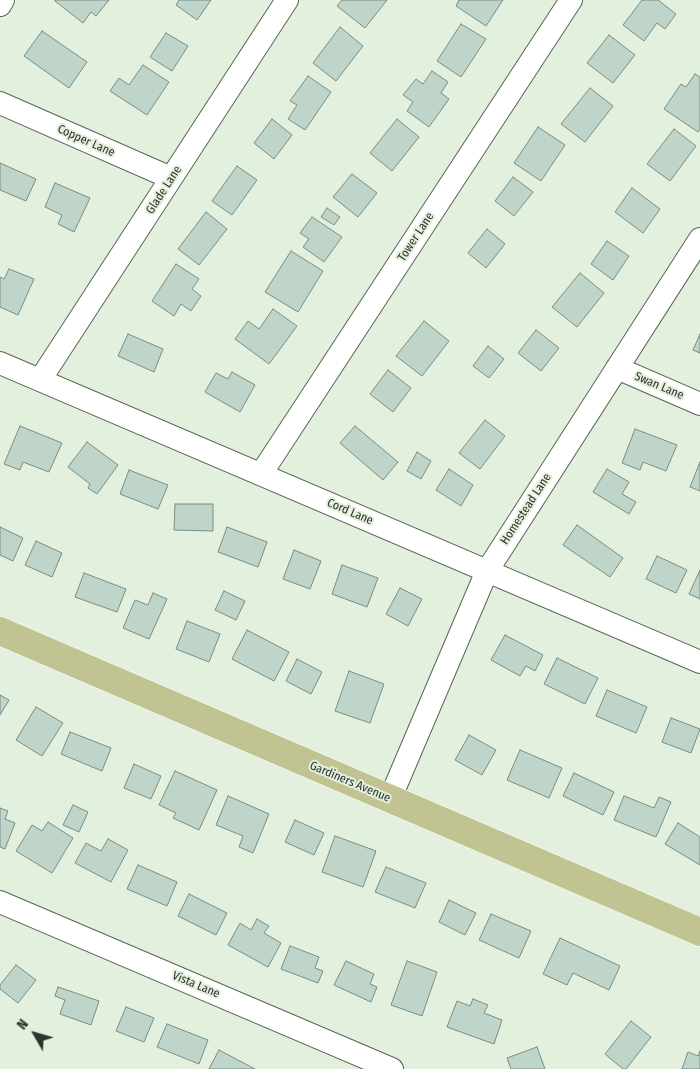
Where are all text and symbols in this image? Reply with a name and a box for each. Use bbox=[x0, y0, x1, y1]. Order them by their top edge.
street label: Copper Lane bbox=[55, 122, 117, 160]
street label: Glade Lane bbox=[143, 163, 185, 217]
street label: Tower Lane bbox=[395, 210, 437, 264]
street label: Swan Lane bbox=[632, 369, 686, 403]
street label: Homestead Lane bbox=[498, 471, 554, 547]
street label: Cord Lane bbox=[325, 496, 375, 528]
street label: Gardiners Avenue bbox=[307, 759, 393, 805]
street label: Vista Lane bbox=[170, 969, 222, 1001]
north arrow bbox=[10, 1009, 60, 1059]
text: N bbox=[14, 1016, 32, 1033]

